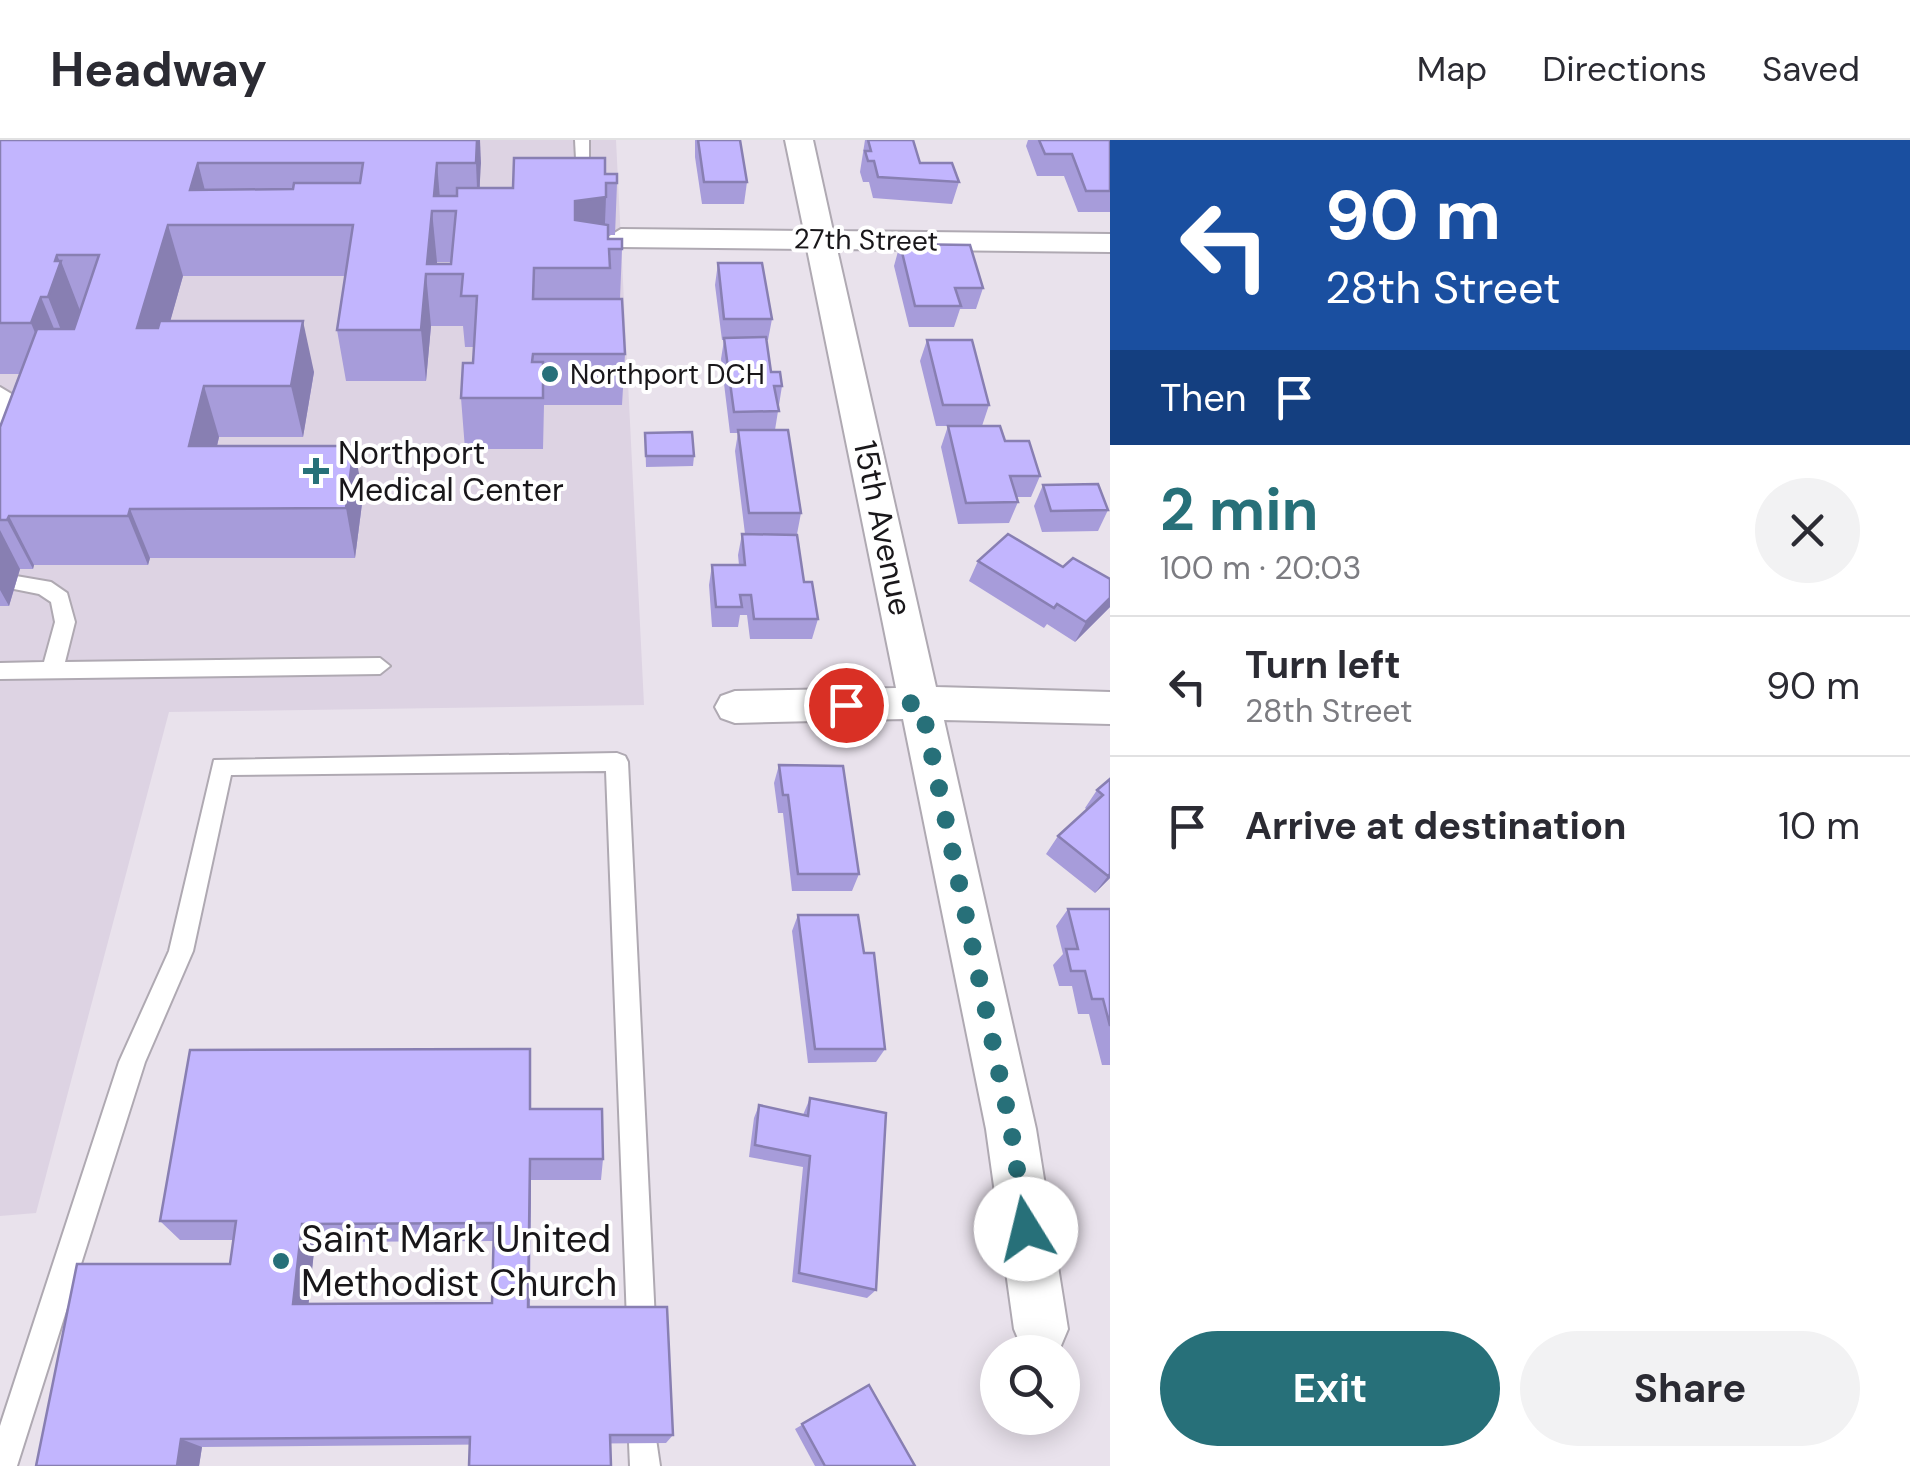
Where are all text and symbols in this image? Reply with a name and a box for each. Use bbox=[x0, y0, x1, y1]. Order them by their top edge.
text: Headway bbox=[50, 38, 267, 101]
text: Map bbox=[1417, 46, 1487, 92]
text: Directions bbox=[1542, 46, 1707, 92]
text: Saved bbox=[1762, 46, 1860, 92]
text: 90 m bbox=[1325, 170, 1501, 261]
icon: left bbox=[1160, 180, 1290, 310]
street label: 27th Street bbox=[793, 220, 939, 260]
text: 28th Street bbox=[1325, 258, 1561, 317]
place label: Northport DCH bbox=[570, 356, 765, 393]
marker: Northport DCH bbox=[539, 363, 561, 385]
icon: arrive bbox=[1267, 370, 1322, 425]
text: Then bbox=[1160, 373, 1247, 423]
place label: Northport Medical Center bbox=[338, 432, 564, 511]
street label: 15th Avenue bbox=[844, 437, 922, 619]
marker: Northport Medical Center bbox=[303, 458, 329, 484]
text: 2 min bbox=[1160, 470, 1319, 549]
button: close bbox=[1755, 478, 1860, 583]
text: 100 m · 20:03 bbox=[1160, 547, 1361, 589]
text: Turn left bbox=[1245, 640, 1401, 690]
icon: left bbox=[1160, 659, 1215, 714]
text: 90 m bbox=[1766, 661, 1860, 711]
pin bbox=[804, 663, 889, 748]
icon: arrive bbox=[819, 678, 874, 733]
text: 28th Street bbox=[1245, 690, 1413, 732]
icon: arrive bbox=[1160, 799, 1215, 854]
text: Arrive at destination bbox=[1245, 801, 1627, 851]
text: 10 m bbox=[1778, 801, 1860, 851]
position arrow bbox=[974, 1177, 1078, 1281]
place label: Saint Mark United Methodist Church bbox=[301, 1214, 617, 1308]
marker: Saint Mark United Methodist Church bbox=[270, 1250, 292, 1272]
button: Exit bbox=[1160, 1331, 1500, 1446]
button: Share bbox=[1520, 1331, 1860, 1446]
map controls bbox=[980, 1335, 1080, 1435]
button: search bbox=[980, 1335, 1080, 1435]

